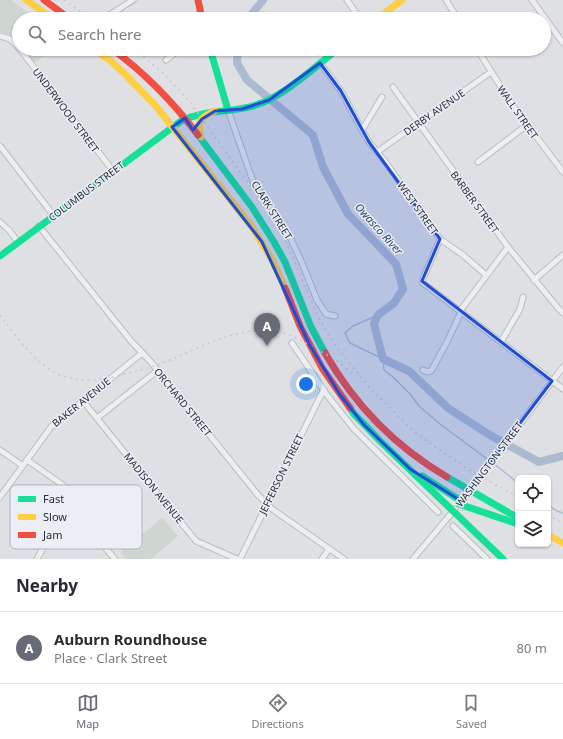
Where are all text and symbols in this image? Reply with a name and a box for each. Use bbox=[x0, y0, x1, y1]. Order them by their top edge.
search box bbox=[12, 12, 551, 56]
icon: search bbox=[26, 23, 48, 45]
text: Search here bbox=[58, 24, 141, 44]
street label: UNDERWOOD STREET bbox=[30, 65, 103, 156]
street label: WALL STREET bbox=[494, 82, 542, 142]
street label: DERBY AVENUE bbox=[401, 86, 467, 138]
street label: COLUMBUS STREET bbox=[45, 158, 127, 224]
street label: BARBER STREET bbox=[448, 168, 503, 236]
street label: CLARK STREET bbox=[248, 178, 296, 242]
street label: WEST STREET bbox=[394, 178, 442, 238]
water label: Owasco River bbox=[352, 199, 407, 258]
pin: A bbox=[254, 313, 280, 346]
street label: ORCHARD STREET bbox=[151, 365, 215, 439]
street label: BAKER AVENUE bbox=[49, 374, 113, 430]
your location bbox=[296, 374, 316, 394]
street label: WASHINGTON STREET bbox=[452, 418, 526, 510]
street label: JEFFERSON STREET bbox=[255, 431, 307, 517]
street label: MADISON AVENUE bbox=[121, 450, 187, 526]
map controls bbox=[515, 475, 551, 547]
button: locate bbox=[515, 475, 551, 511]
legend bbox=[10, 485, 142, 549]
text: Fast bbox=[43, 491, 64, 506]
text: Slow bbox=[43, 509, 67, 524]
button: layers bbox=[515, 511, 551, 547]
text: Jam bbox=[42, 527, 62, 542]
text: Nearby bbox=[16, 574, 78, 597]
text: Auburn Roundhouse bbox=[54, 629, 207, 649]
text: A bbox=[25, 639, 34, 657]
text: 80 m bbox=[517, 639, 547, 657]
text: Place · Clark Street bbox=[54, 649, 167, 667]
tab: Map bbox=[76, 692, 99, 731]
tab: Directions bbox=[251, 692, 304, 731]
tab: Saved bbox=[456, 692, 487, 731]

